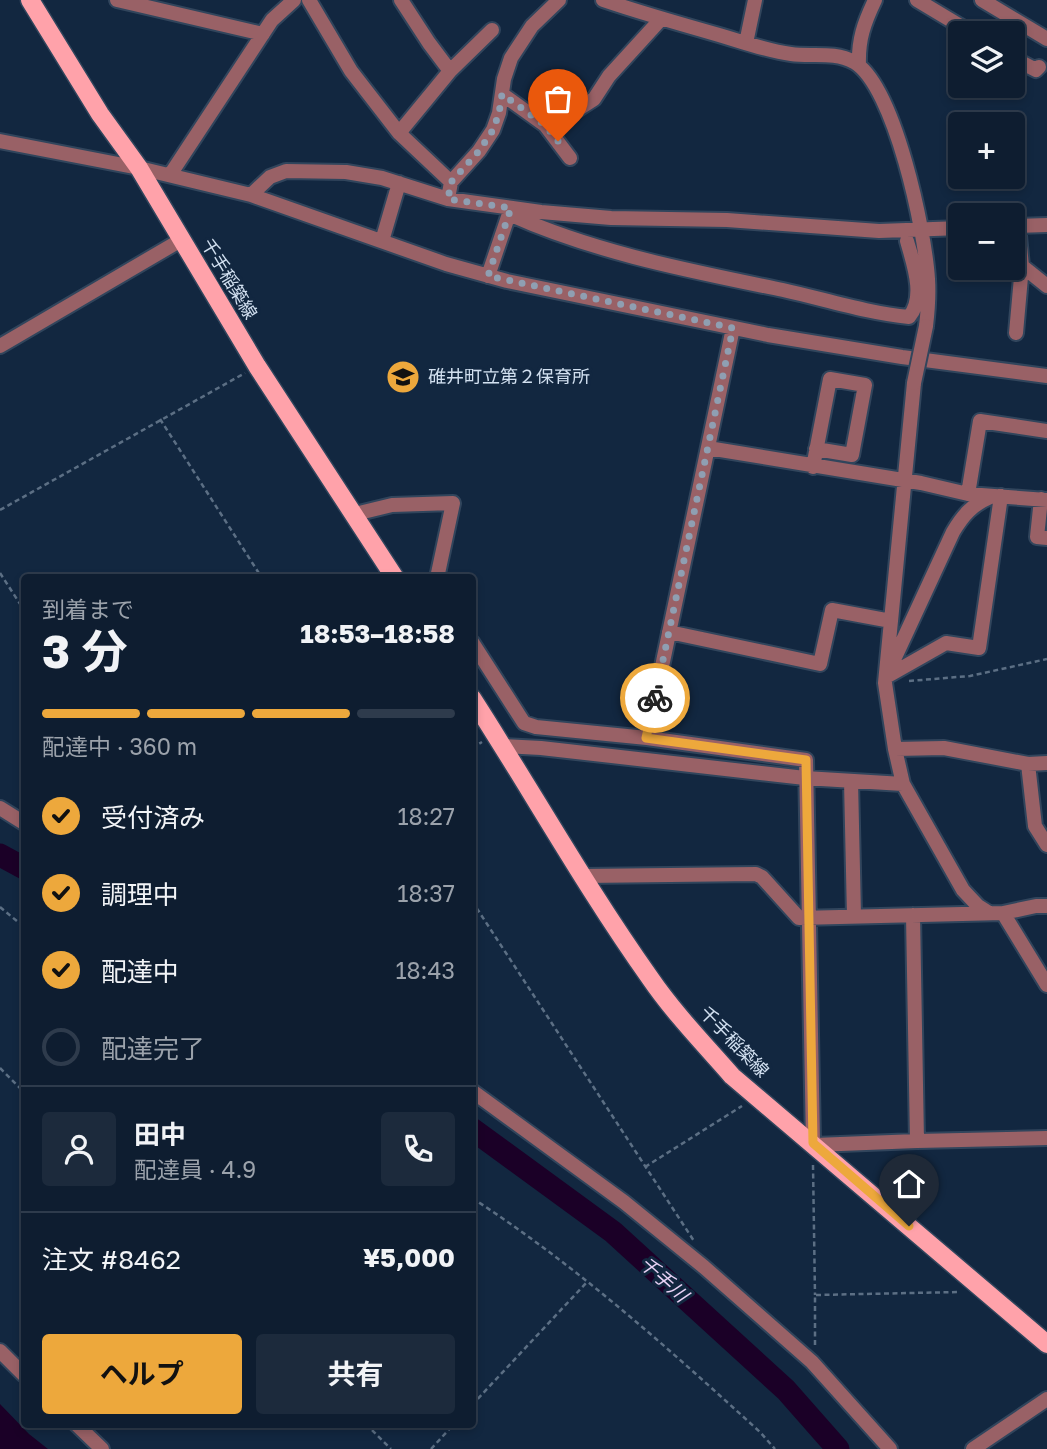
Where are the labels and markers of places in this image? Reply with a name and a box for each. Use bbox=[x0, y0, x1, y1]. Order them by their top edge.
pin bbox=[528, 69, 588, 141]
school or university icon: 碓井町立第２保育所 bbox=[384, 358, 422, 396]
place label: 碓井町立第２保育所 bbox=[428, 365, 590, 387]
pin bbox=[879, 1154, 939, 1226]

